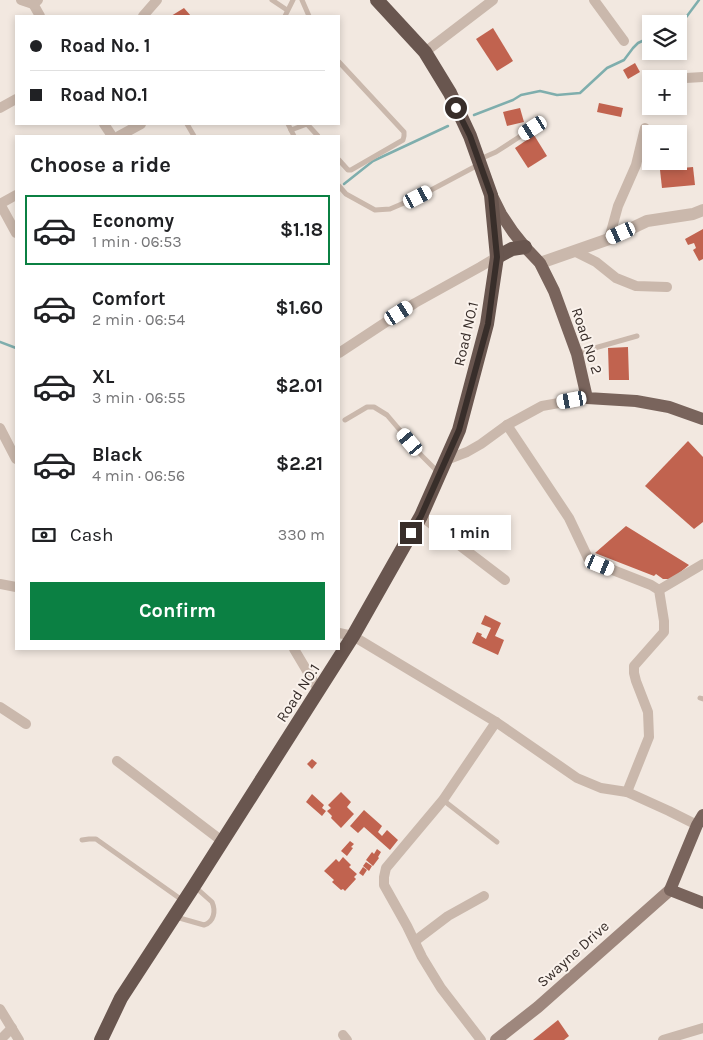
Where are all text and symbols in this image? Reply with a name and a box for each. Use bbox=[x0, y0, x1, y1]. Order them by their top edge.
map controls bbox=[642, 15, 687, 170]
button: layers bbox=[642, 15, 687, 60]
text: Road No. 1 bbox=[60, 35, 151, 57]
button: + bbox=[642, 70, 687, 115]
text: Road NO.1 bbox=[60, 84, 148, 106]
route start bbox=[445, 97, 467, 119]
car bbox=[516, 114, 549, 142]
button: − bbox=[642, 125, 687, 170]
text: Choose a ride bbox=[30, 152, 171, 178]
car bbox=[401, 184, 434, 210]
icon: car bbox=[32, 208, 77, 253]
text: Economy bbox=[92, 210, 174, 232]
text: $1.18 bbox=[280, 219, 323, 241]
car bbox=[604, 220, 637, 246]
text: 1 min · 06:53 bbox=[92, 232, 182, 251]
icon: car bbox=[32, 286, 77, 331]
text: Comfort bbox=[92, 288, 166, 310]
text: $1.60 bbox=[275, 297, 323, 319]
car bbox=[382, 299, 415, 327]
street label: Road NO.1 bbox=[450, 300, 482, 368]
street label: Road No 2 bbox=[568, 305, 606, 377]
text: 2 min · 06:54 bbox=[92, 310, 185, 329]
icon: car bbox=[32, 364, 77, 409]
text: XL bbox=[92, 366, 114, 388]
text: $2.01 bbox=[276, 375, 323, 397]
text: 3 min · 06:55 bbox=[92, 388, 186, 407]
car bbox=[555, 390, 588, 410]
car bbox=[394, 426, 425, 458]
icon: car bbox=[32, 442, 77, 487]
text: Black bbox=[92, 444, 143, 466]
text: $2.21 bbox=[276, 453, 323, 475]
text: 4 min · 06:56 bbox=[92, 466, 185, 485]
callout: 1 min bbox=[428, 516, 511, 550]
icon: cash bbox=[30, 521, 58, 549]
route end bbox=[400, 522, 422, 544]
text: 1 min bbox=[450, 523, 490, 542]
text: Cash bbox=[70, 524, 114, 546]
text: 330 m bbox=[278, 525, 325, 544]
car bbox=[583, 552, 616, 578]
button: Confirm bbox=[30, 582, 325, 640]
street label: Road NO.1 bbox=[273, 661, 323, 725]
street label: Swayne Drive bbox=[533, 917, 613, 991]

